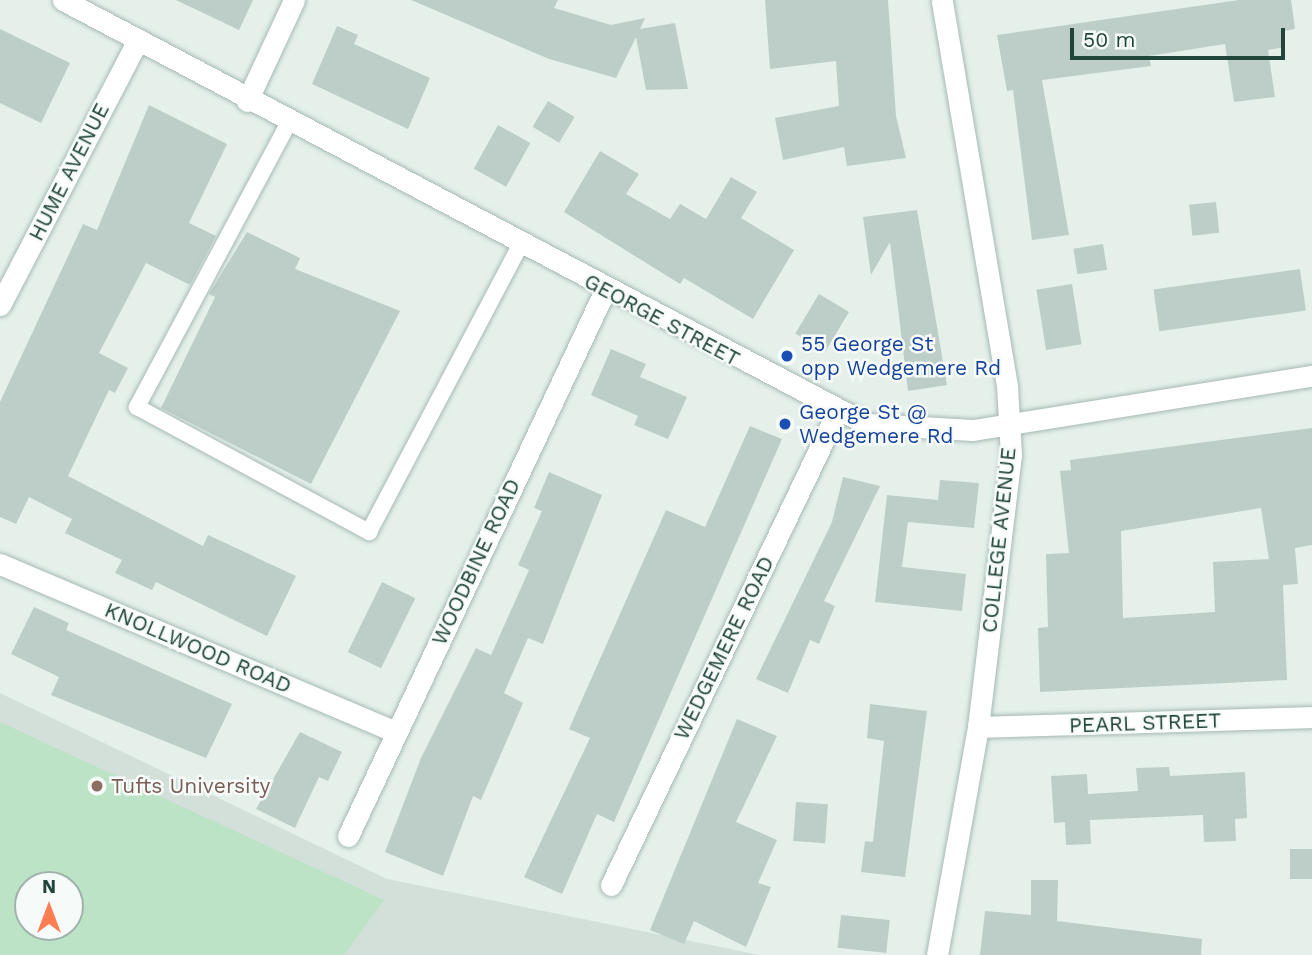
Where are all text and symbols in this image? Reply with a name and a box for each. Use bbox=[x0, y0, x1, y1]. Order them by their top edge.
scale bar bbox=[1074, 14, 1289, 58]
text: 50 m bbox=[1083, 27, 1135, 52]
street label: HUME AVENUE bbox=[23, 99, 115, 245]
street label: GEORGE STREET bbox=[580, 268, 744, 372]
place label: 55 George St opp Wedgemere Rd bbox=[801, 331, 1002, 381]
marker: 55 George St opp Wedgemere Rd bbox=[779, 348, 795, 364]
place label: George St @ Wedgemere Rd bbox=[799, 399, 953, 449]
marker: George St @ Wedgemere Rd bbox=[777, 416, 793, 432]
street label: COLLEGE AVENUE bbox=[977, 446, 1021, 634]
street label: WOODBINE ROAD bbox=[426, 475, 526, 649]
street label: WEDGEMERE ROAD bbox=[669, 552, 779, 744]
street label: KNOLLWOOD ROAD bbox=[101, 597, 295, 699]
street label: PEARL STREET bbox=[1068, 708, 1222, 738]
place label: Tufts University bbox=[111, 773, 270, 799]
marker: Tufts University bbox=[89, 778, 105, 794]
north arrow bbox=[14, 871, 84, 941]
text: N bbox=[42, 875, 56, 898]

